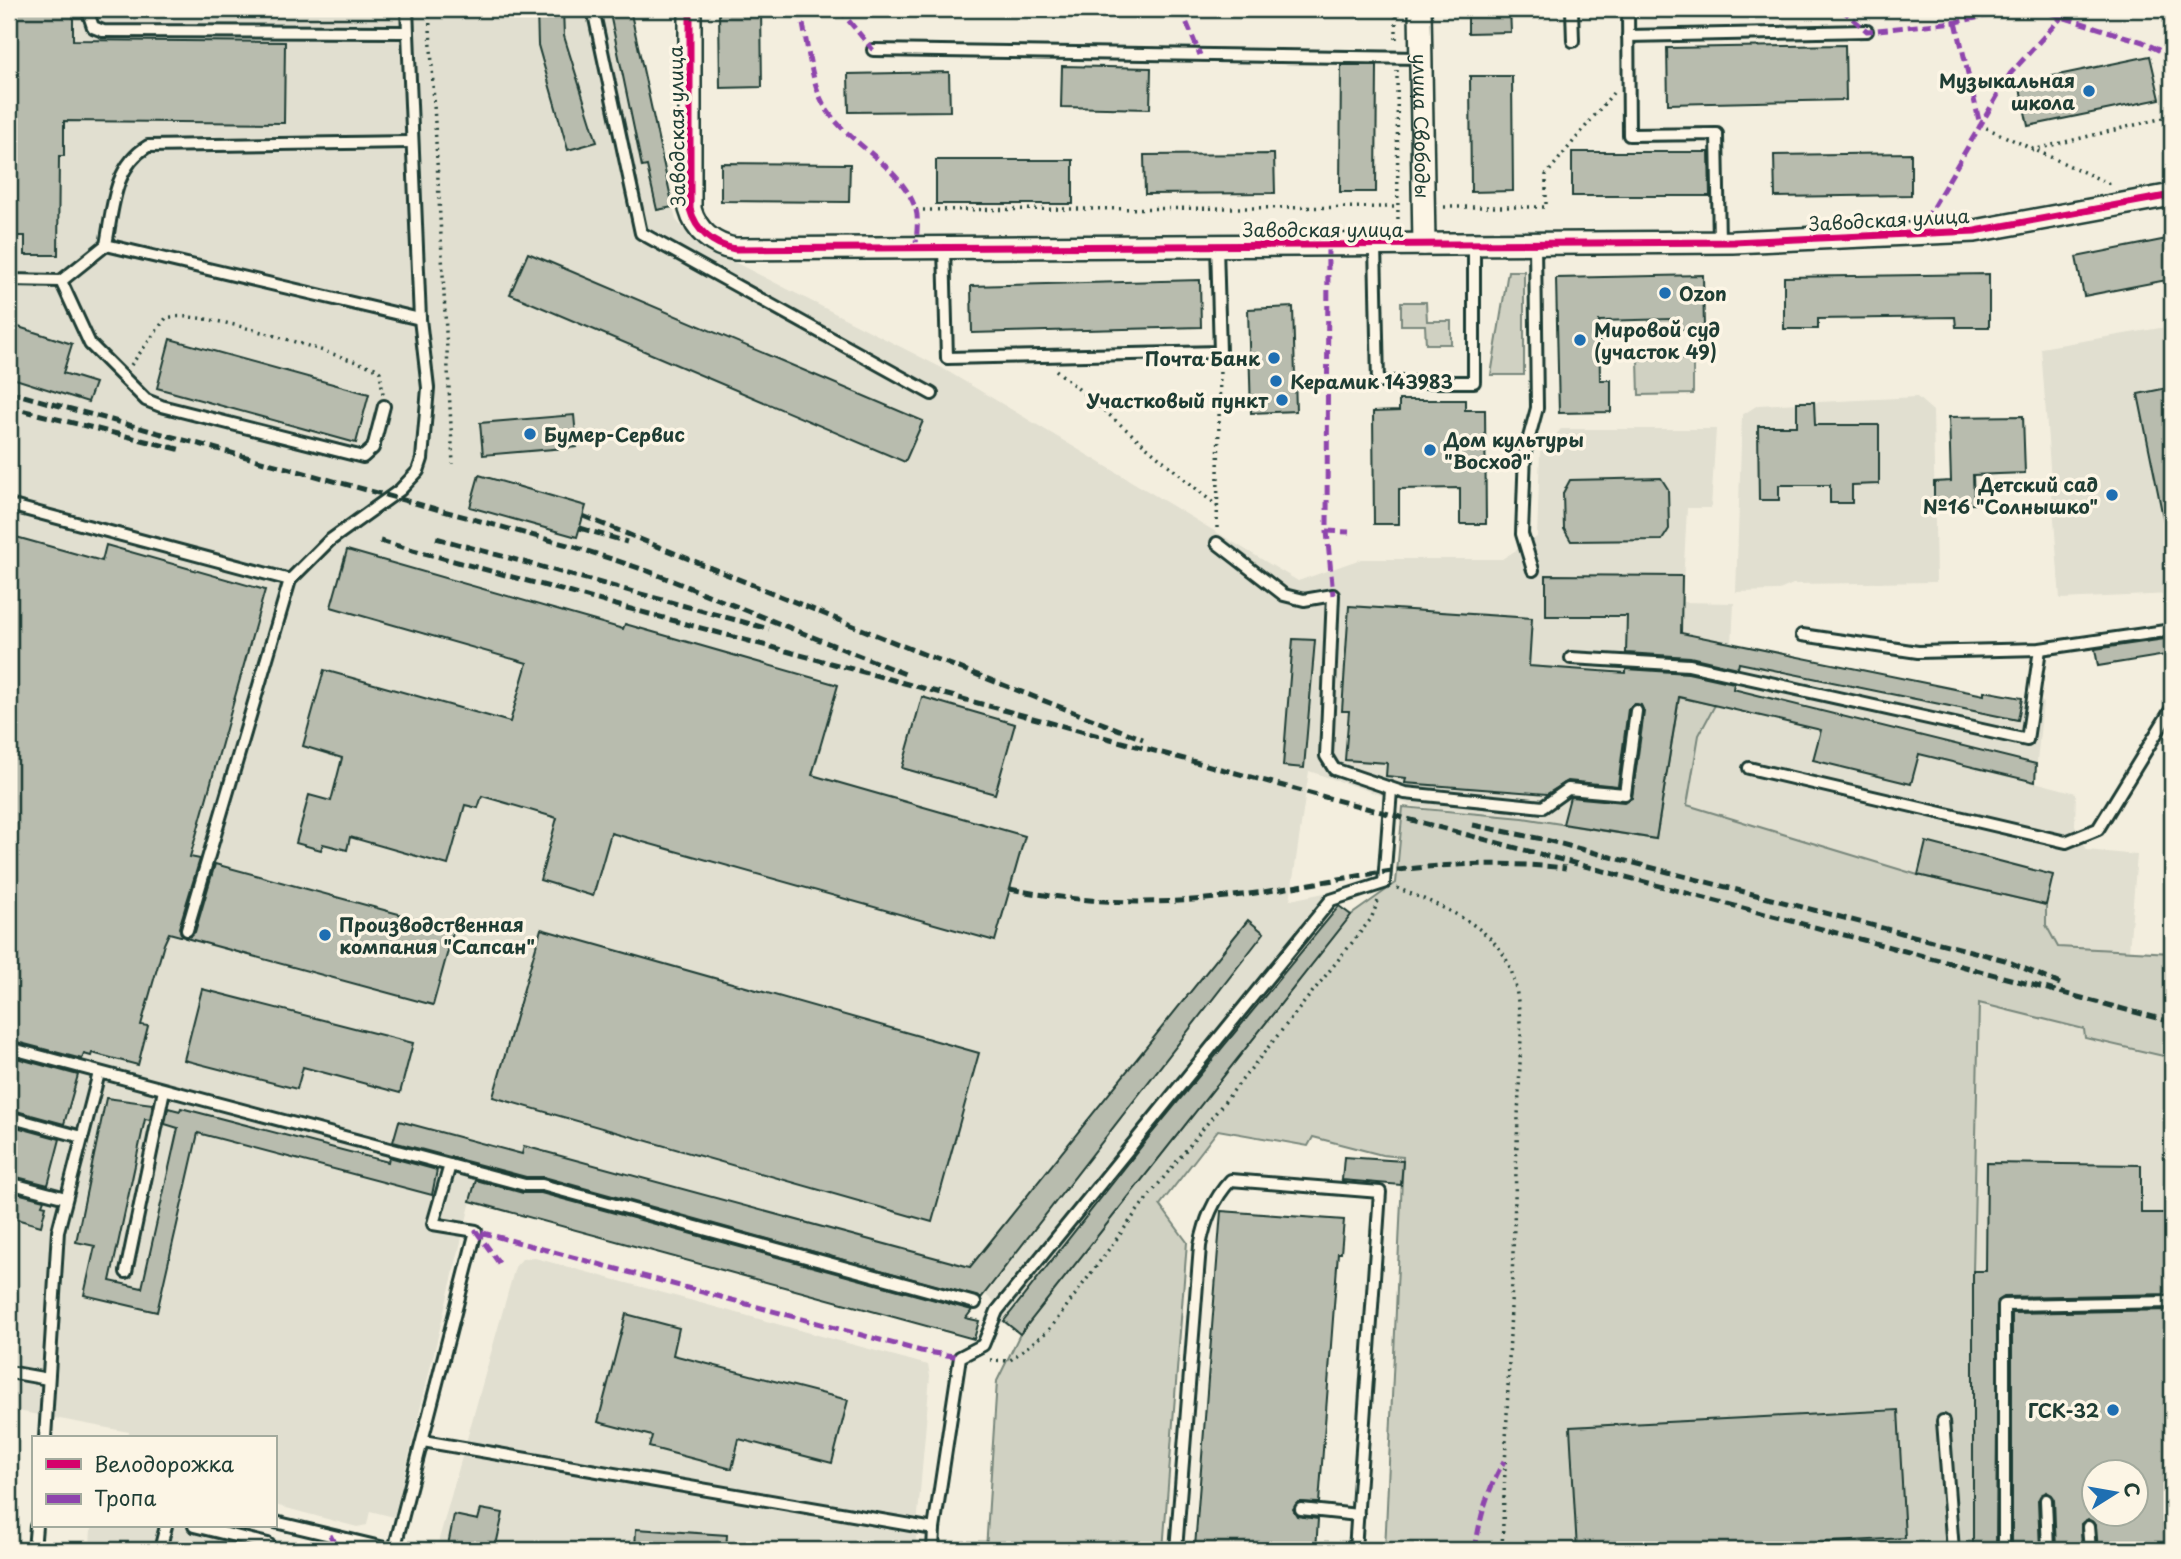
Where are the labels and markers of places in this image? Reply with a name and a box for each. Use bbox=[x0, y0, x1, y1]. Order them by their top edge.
place label: Музыкальная школа bbox=[1939, 66, 2075, 116]
marker: Музыкальная школа bbox=[2081, 83, 2097, 99]
place label: Ozon bbox=[1679, 279, 1727, 307]
marker: Ozon bbox=[1657, 285, 1673, 301]
place label: Мировой суд (участок 49) bbox=[1594, 315, 1720, 365]
marker: Мировой суд (участок 49) bbox=[1572, 332, 1588, 348]
place label: Почта Банк bbox=[1145, 344, 1261, 372]
marker: Почта Банк bbox=[1266, 350, 1282, 366]
place label: Керамик 143983 bbox=[1290, 367, 1453, 395]
marker: Керамик 143983 bbox=[1268, 373, 1284, 389]
place label: Участковый пункт bbox=[1086, 386, 1269, 414]
marker: Участковый пункт bbox=[1274, 392, 1290, 408]
place label: Бумер-Сервис bbox=[544, 420, 685, 448]
place label: Дом культуры "Восход" bbox=[1443, 425, 1584, 475]
marker: Бумер-Сервис bbox=[522, 426, 538, 442]
marker: Дом культуры "Восход" bbox=[1422, 442, 1438, 458]
place label: Детский сад №16 "Солнышко" bbox=[1923, 470, 2098, 520]
marker: Детский сад №16 "Солнышко" bbox=[2104, 487, 2120, 503]
place label: Производственная компания "Сапсан" bbox=[339, 910, 535, 960]
marker: Производственная компания "Сапсан" bbox=[317, 927, 333, 943]
place label: ГСК-32 bbox=[2028, 1396, 2099, 1424]
marker: ГСК-32 bbox=[2105, 1402, 2121, 1418]

